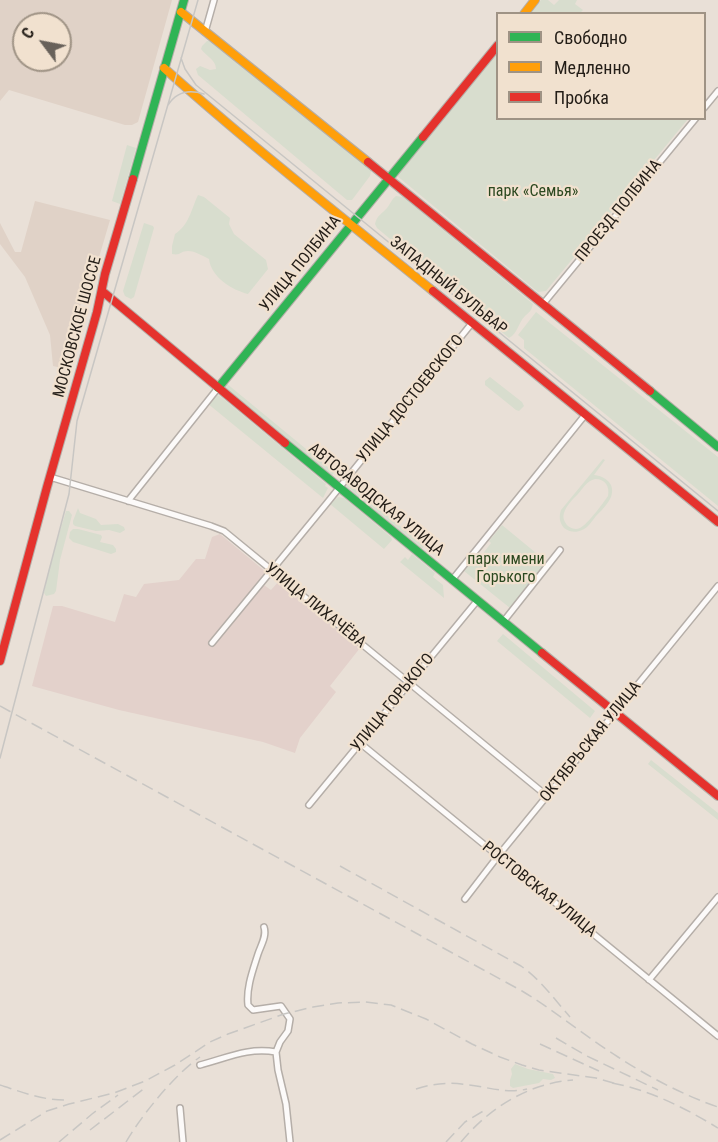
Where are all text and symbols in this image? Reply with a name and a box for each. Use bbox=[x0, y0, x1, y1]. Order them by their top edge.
north arrow bbox=[12, 12, 72, 72]
legend bbox=[496, 12, 706, 120]
text: С bbox=[18, 24, 38, 42]
text: Свободно bbox=[554, 27, 627, 48]
text: Медленно bbox=[554, 57, 631, 78]
text: Пробка bbox=[554, 87, 609, 108]
street label: ПРОЕЗД ПОЛБИНА bbox=[572, 156, 666, 266]
park label: парк «Семья» bbox=[488, 182, 578, 202]
street label: УЛИЦА ПОЛБИНА bbox=[256, 212, 346, 316]
street label: ЗАПАДНЫЙ БУЛЬВАР bbox=[385, 233, 511, 339]
street label: МОСКОВСКОЕ ШОССЕ bbox=[50, 254, 106, 400]
street label: УЛИЦА ДОСТОЕВСКОГО bbox=[354, 331, 468, 467]
street label: АВТОЗАВОДСКАЯ УЛИЦА bbox=[304, 439, 448, 561]
park label: парк имени Горького bbox=[467, 550, 545, 588]
street label: УЛИЦА ЛИХАЧЁВА bbox=[261, 559, 369, 653]
street label: УЛИЦА ГОРЬКОГО bbox=[347, 650, 439, 756]
street label: ОКТЯБРЬСКАЯ УЛИЦА bbox=[536, 678, 646, 806]
street label: РОСТОВСКАЯ УЛИЦА bbox=[478, 838, 600, 942]

